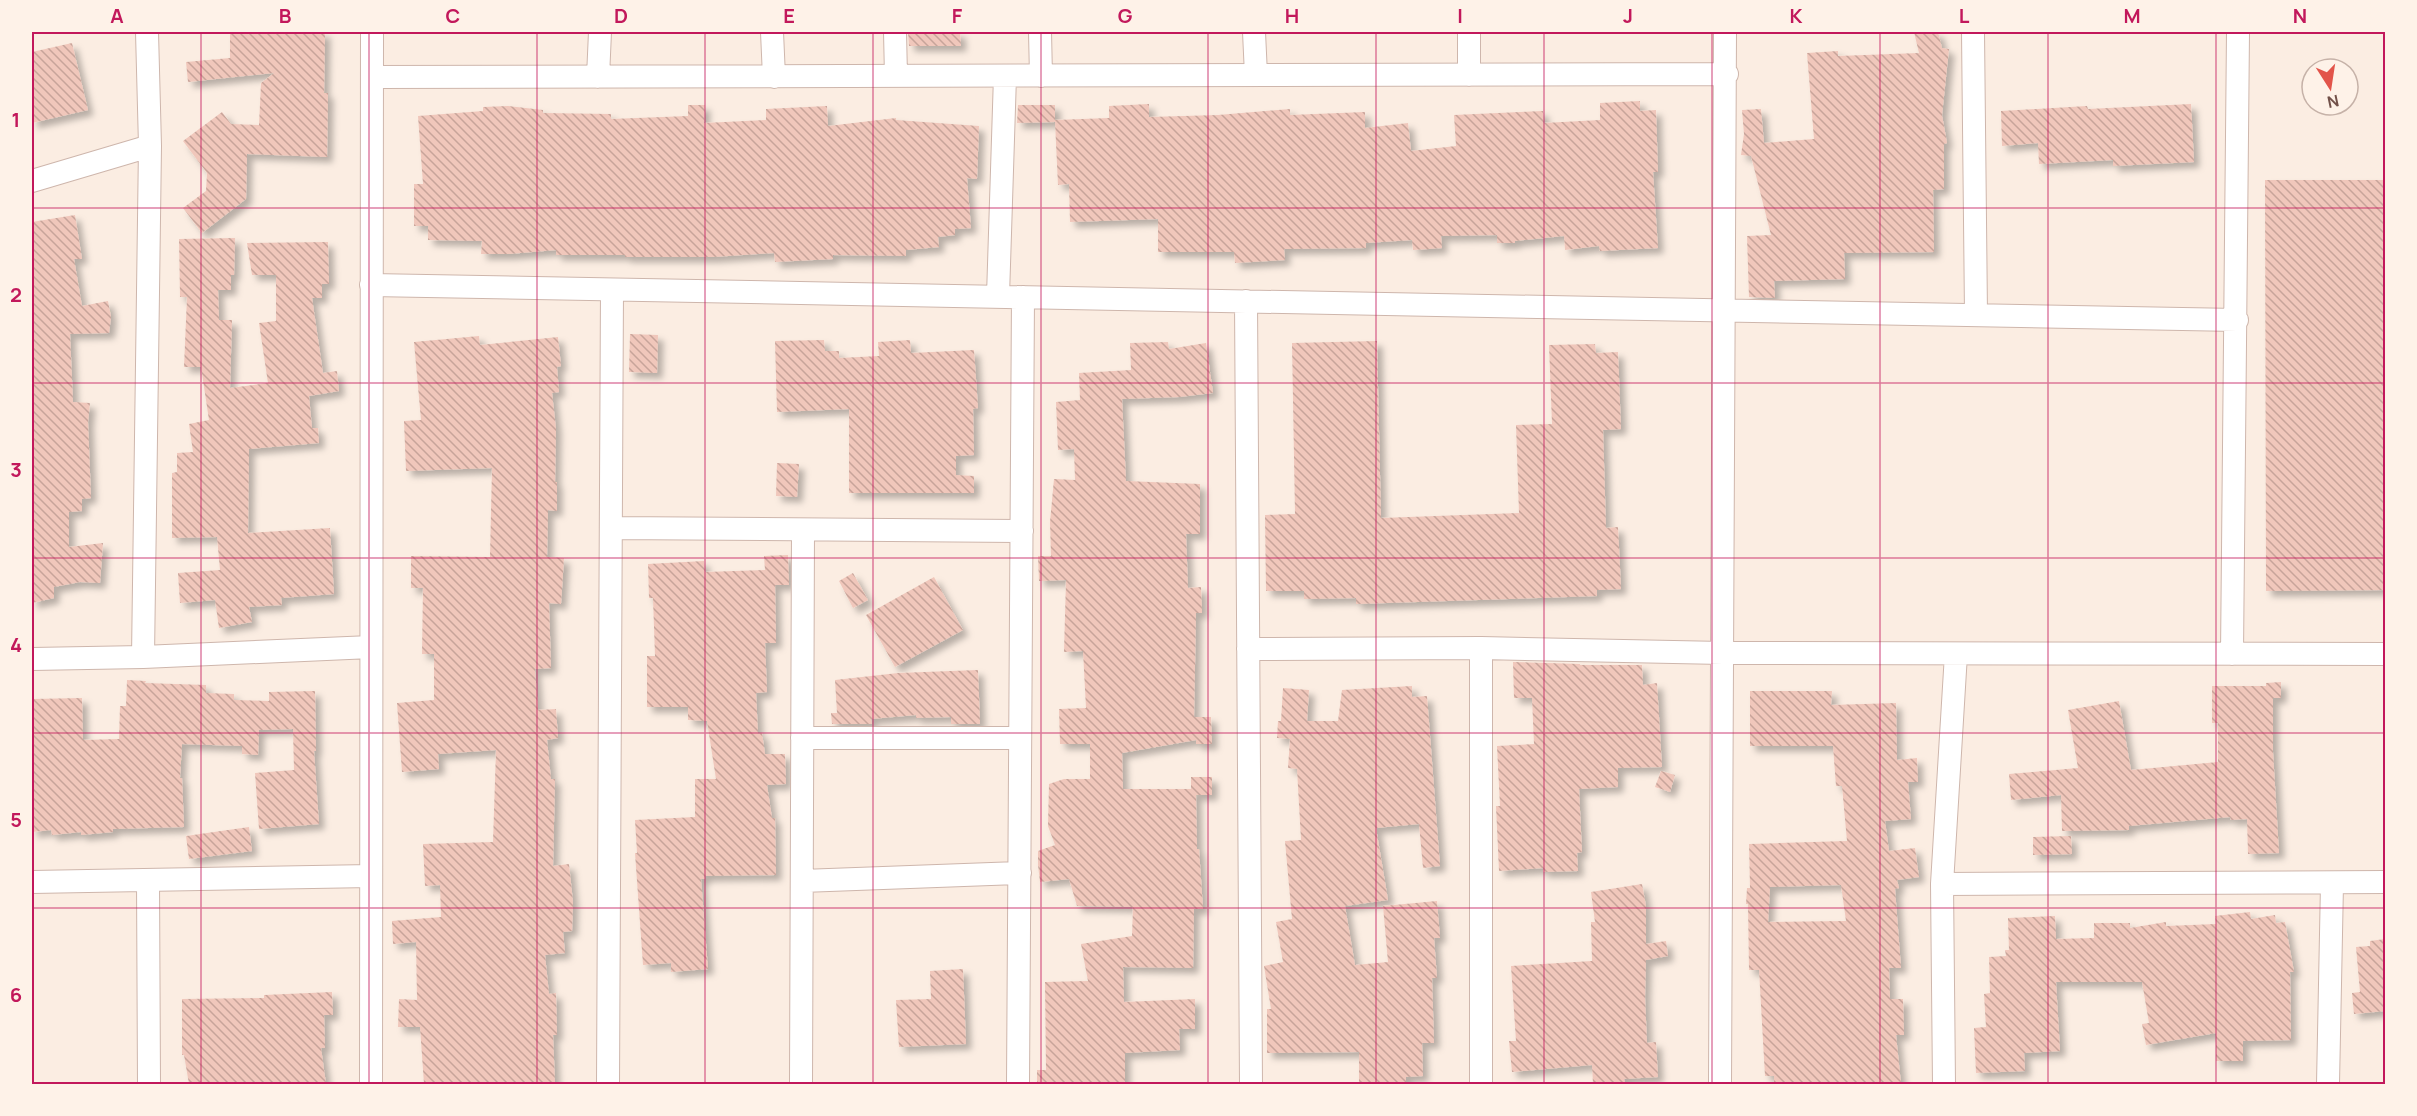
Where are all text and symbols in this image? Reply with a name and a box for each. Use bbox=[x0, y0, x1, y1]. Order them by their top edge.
text: A bbox=[110, 2, 124, 29]
text: B bbox=[279, 2, 292, 29]
text: C bbox=[446, 2, 460, 29]
text: D bbox=[614, 2, 628, 29]
text: E bbox=[783, 2, 795, 29]
text: F bbox=[952, 2, 963, 29]
text: G bbox=[1118, 2, 1133, 29]
text: H bbox=[1285, 2, 1299, 29]
text: I bbox=[1457, 2, 1463, 29]
text: J bbox=[1623, 2, 1633, 29]
text: K bbox=[1790, 2, 1803, 29]
text: L bbox=[1959, 2, 1970, 29]
text: M bbox=[2123, 2, 2141, 29]
text: N bbox=[2293, 2, 2307, 29]
north arrow bbox=[2300, 57, 2360, 117]
text: N bbox=[2325, 90, 2341, 114]
text: 1 bbox=[12, 106, 20, 133]
text: 2 bbox=[10, 281, 22, 308]
text: 3 bbox=[10, 456, 22, 483]
text: 4 bbox=[10, 631, 22, 658]
text: 5 bbox=[10, 806, 22, 833]
text: 6 bbox=[10, 981, 22, 1008]

